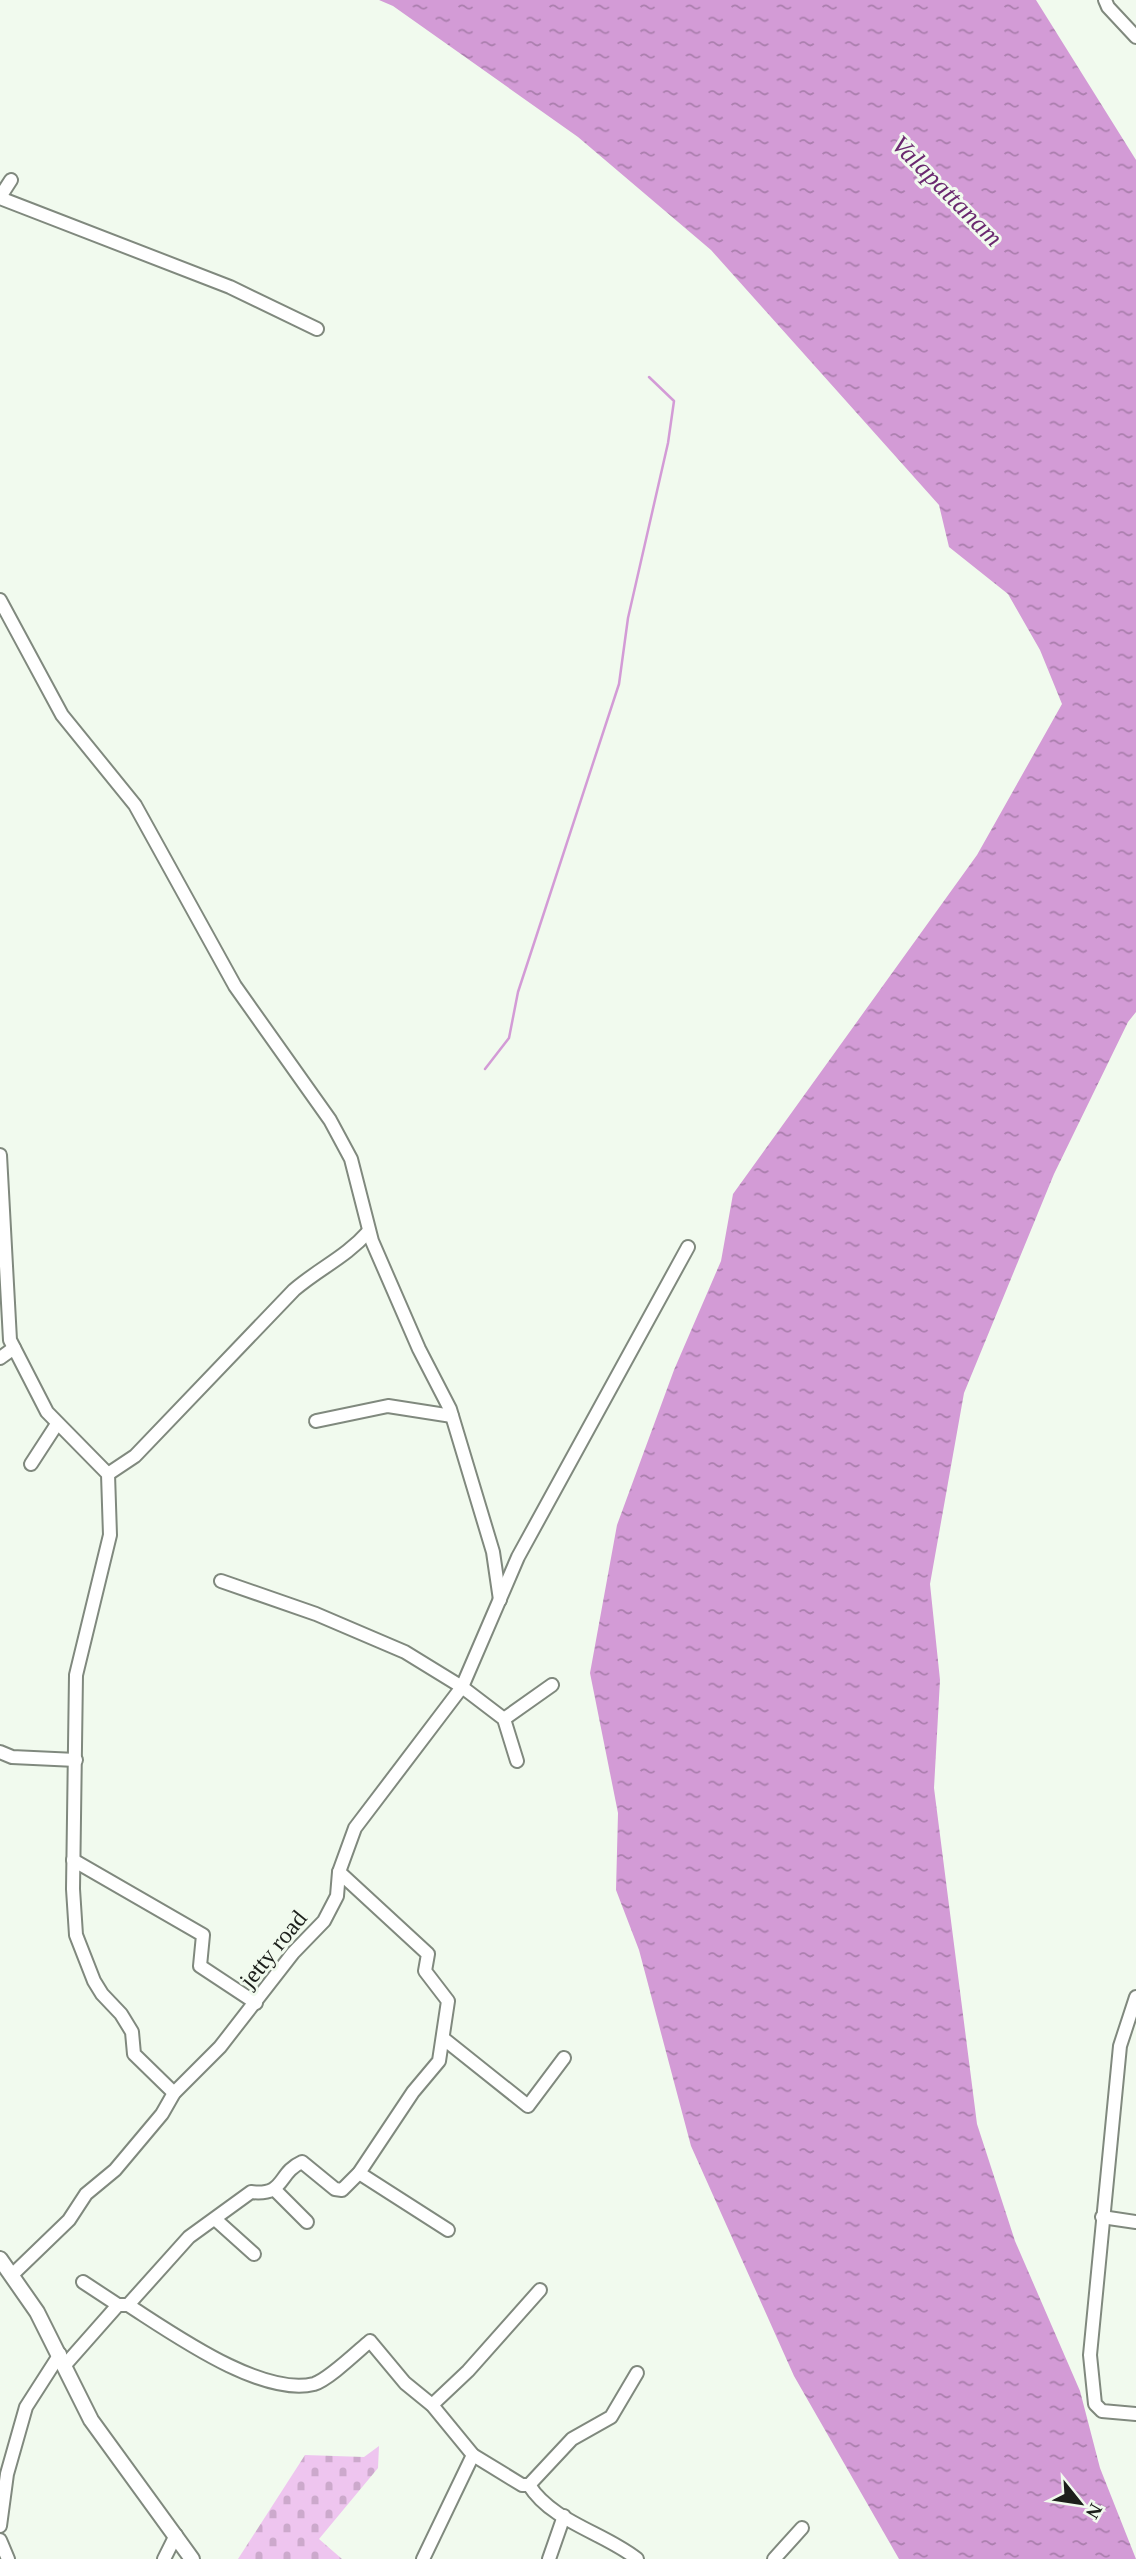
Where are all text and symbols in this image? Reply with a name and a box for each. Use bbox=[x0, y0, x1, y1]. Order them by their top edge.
water label: Valapattanam bbox=[886, 130, 1008, 252]
street label: jetty road bbox=[234, 1905, 312, 1993]
north arrow bbox=[1045, 2468, 1115, 2538]
text: N bbox=[1082, 2500, 1107, 2523]

